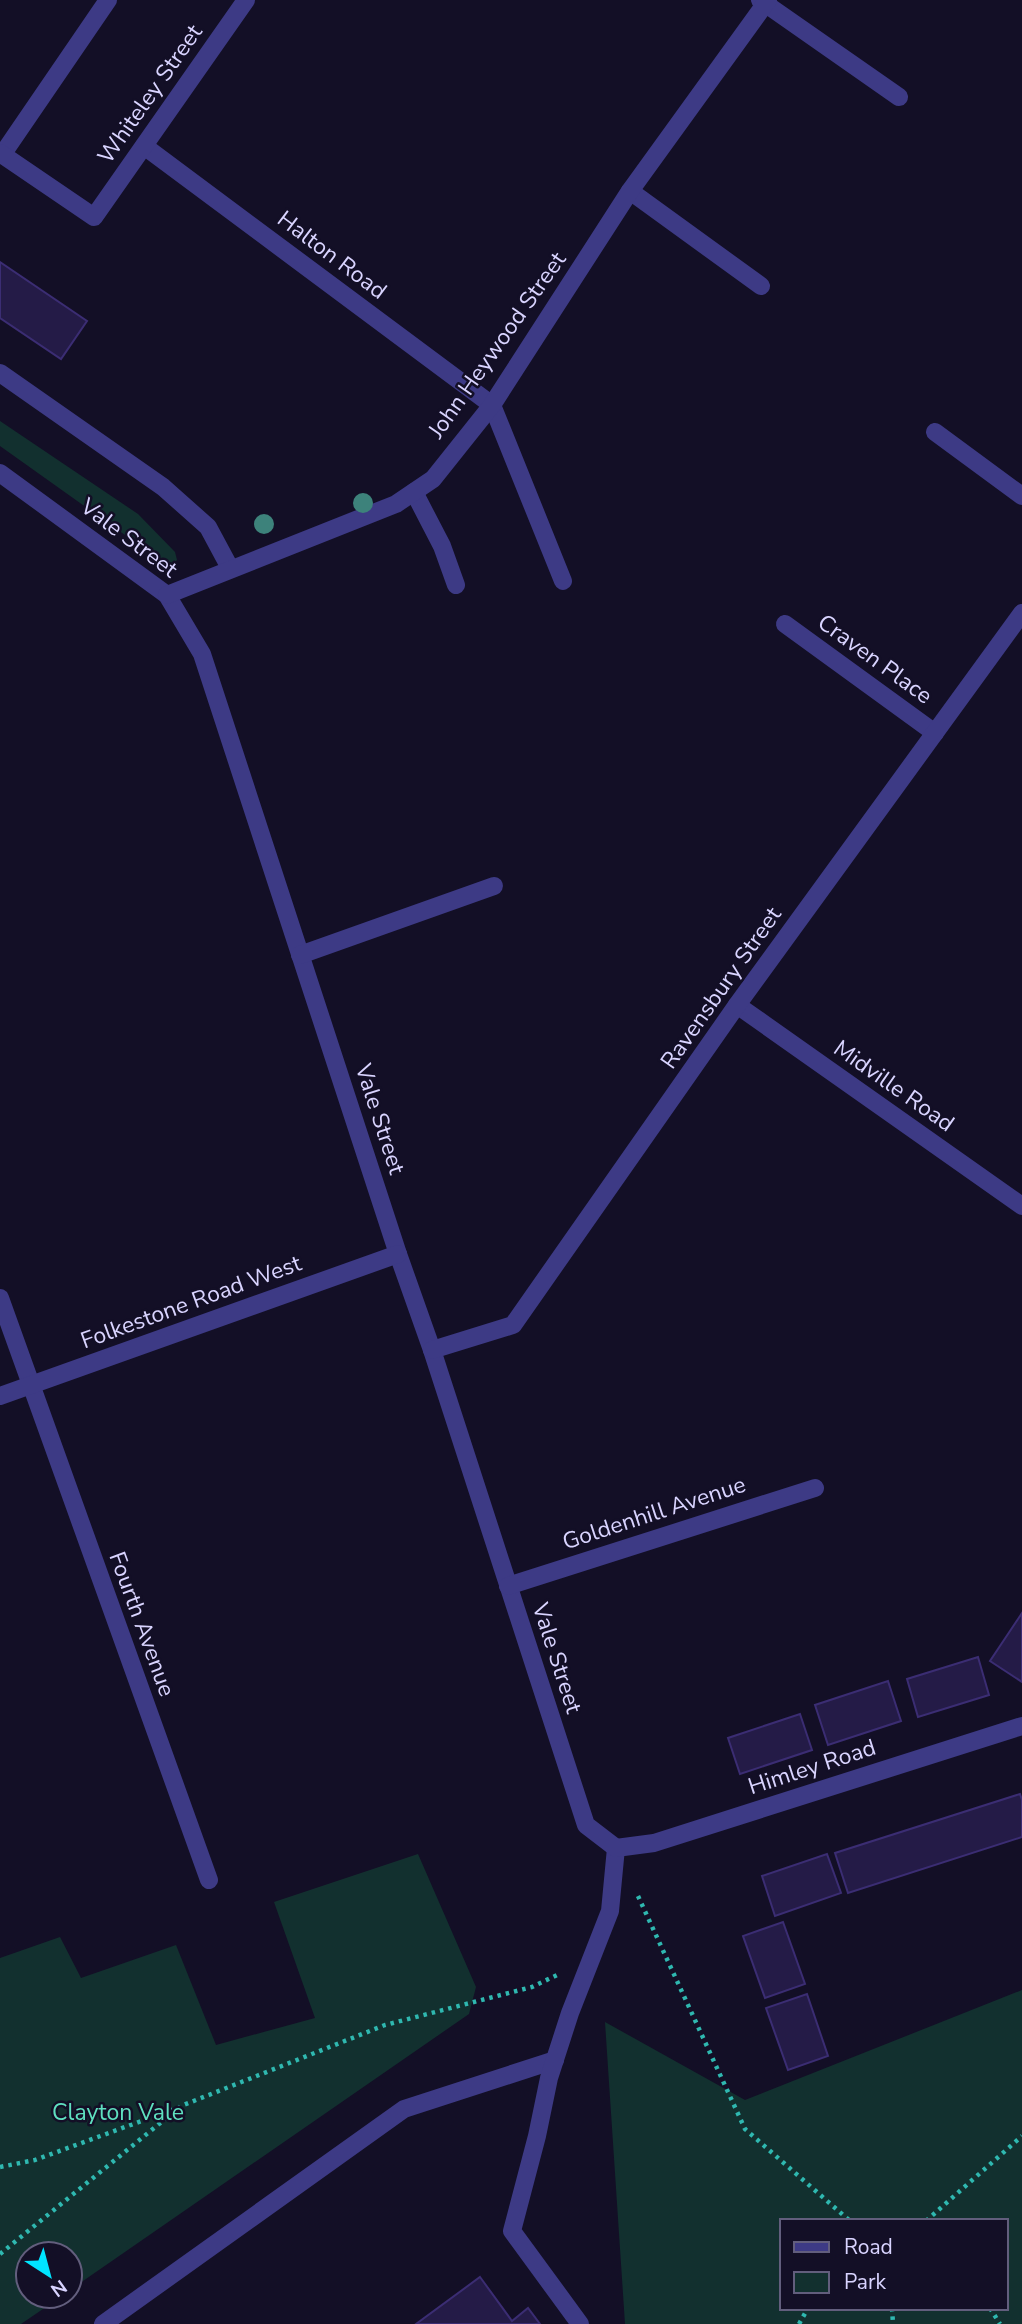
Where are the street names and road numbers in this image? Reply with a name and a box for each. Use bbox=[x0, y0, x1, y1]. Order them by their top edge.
street label: Whiteley Street bbox=[91, 18, 210, 170]
street label: Halton Road bbox=[271, 204, 393, 306]
street label: John Heywood Street bbox=[420, 245, 574, 445]
street label: Vale Street bbox=[73, 491, 185, 585]
street label: Craven Place bbox=[811, 607, 939, 711]
street label: Ravensbury Street bbox=[653, 900, 789, 1075]
street label: Midville Road bbox=[827, 1033, 961, 1139]
street label: Vale Street bbox=[347, 1059, 413, 1179]
street label: Folkestone Road West bbox=[76, 1247, 307, 1356]
street label: Goldenhill Avenue bbox=[558, 1469, 750, 1557]
street label: Fourth Avenue bbox=[101, 1547, 183, 1701]
street label: Vale Street bbox=[524, 1598, 590, 1718]
street label: Himley Road bbox=[744, 1732, 880, 1802]

